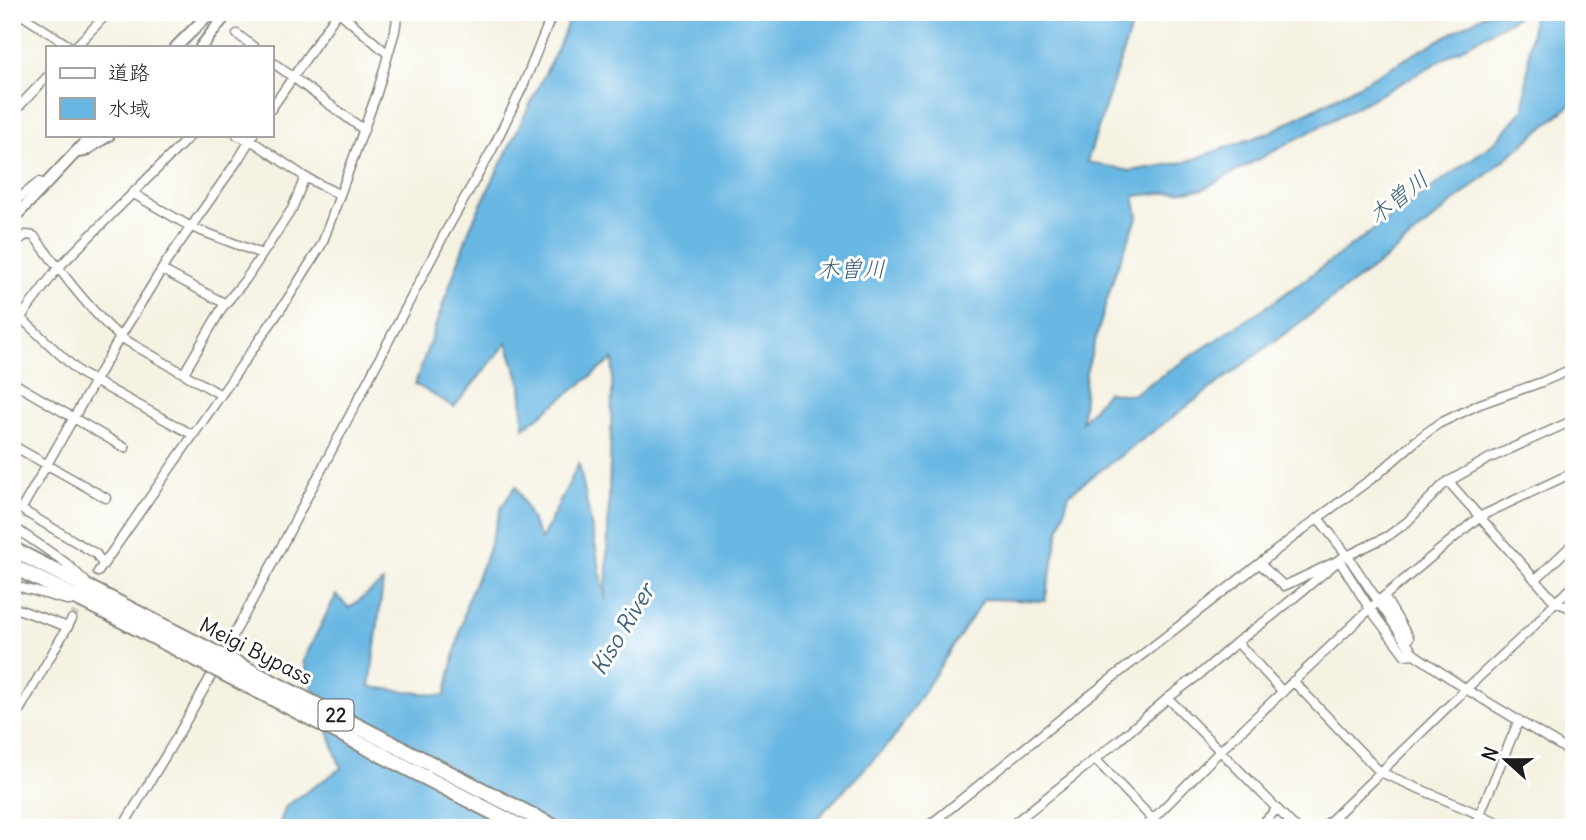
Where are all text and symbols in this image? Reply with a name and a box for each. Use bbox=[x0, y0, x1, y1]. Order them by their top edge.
legend bbox=[46, 46, 273, 136]
text: 道路 bbox=[108, 59, 150, 86]
text: 水域 bbox=[108, 95, 150, 122]
water label: 木曽川 bbox=[1362, 164, 1434, 230]
water label: 木曽川 bbox=[817, 254, 886, 283]
water label: Kiso River bbox=[584, 576, 662, 680]
street label: Meigi Bypass bbox=[195, 611, 317, 691]
road number: 22 bbox=[318, 700, 354, 730]
north arrow bbox=[1470, 724, 1540, 794]
text: N bbox=[1477, 743, 1504, 764]

